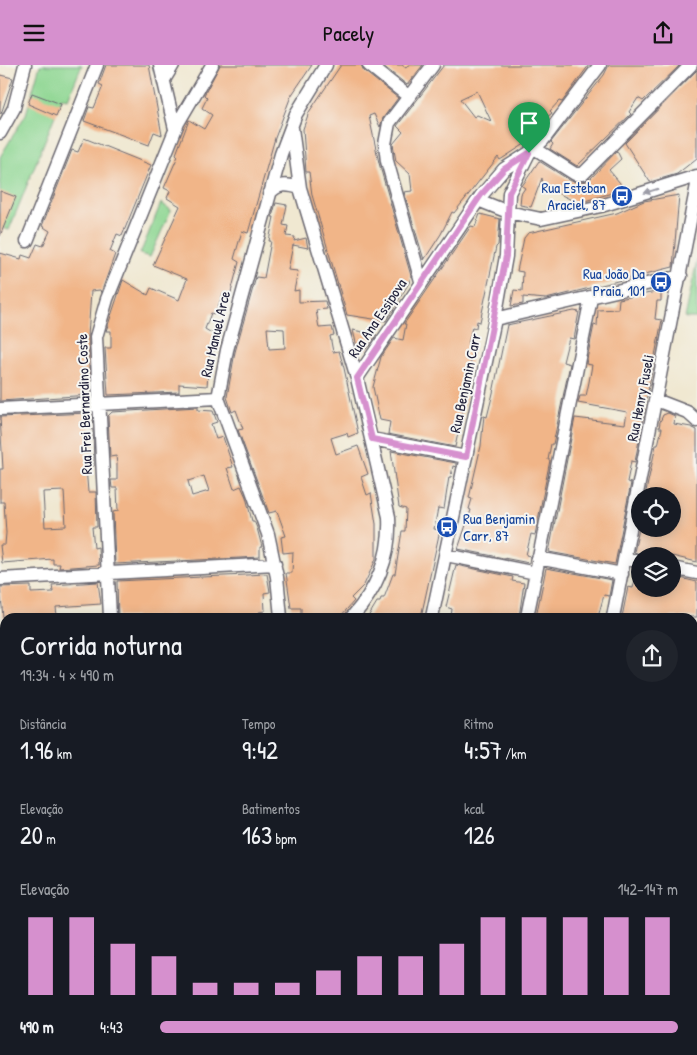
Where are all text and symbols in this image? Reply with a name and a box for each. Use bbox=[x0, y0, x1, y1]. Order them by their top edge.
text: Pacely bbox=[323, 18, 374, 48]
icon: menu bbox=[20, 19, 48, 47]
icon: share bbox=[649, 19, 677, 47]
pin bbox=[508, 102, 550, 153]
icon: arrive bbox=[515, 109, 543, 137]
place label: Rua Esteban Araciel, 87 bbox=[541, 177, 606, 215]
bus stop icon: Rua Esteban Araciel, 87 bbox=[610, 184, 634, 208]
one-way arrow bbox=[643, 188, 658, 196]
place label: Rua João Da Praia, 101 bbox=[583, 263, 645, 301]
bus stop icon: Rua João Da Praia, 101 bbox=[649, 270, 673, 294]
street label: Rua Ana Essipova bbox=[343, 274, 411, 362]
street label: Rua Manuel Arce bbox=[195, 289, 235, 379]
street label: Rua Benjamin Carr bbox=[444, 331, 486, 435]
street label: Rua Frei Bernardino Coste bbox=[71, 333, 97, 475]
street label: Rua Henry Fuseli bbox=[621, 353, 659, 443]
map controls bbox=[631, 487, 681, 597]
button: locate bbox=[631, 487, 681, 537]
place label: Rua Benjamin Carr, 87 bbox=[463, 508, 535, 546]
bus stop icon: Rua Benjamin Carr, 87 bbox=[435, 515, 459, 539]
button: layers bbox=[631, 547, 681, 597]
text: Corrida noturna bbox=[20, 626, 182, 664]
button: share bbox=[626, 630, 678, 682]
text: 19:34 · 4 × 490 m bbox=[20, 664, 114, 686]
text: Distância bbox=[20, 714, 66, 733]
text: Tempo bbox=[242, 714, 275, 733]
text: Ritmo bbox=[464, 714, 493, 733]
text: 1.96 bbox=[20, 733, 54, 767]
text: 9:42 bbox=[242, 733, 278, 767]
text: 4:57 bbox=[464, 733, 502, 767]
text: km bbox=[54, 744, 72, 763]
text: /km bbox=[502, 744, 527, 763]
text: Elevação bbox=[20, 799, 63, 818]
text: Batimentos bbox=[242, 799, 300, 818]
text: kcal bbox=[464, 799, 484, 818]
text: 20 bbox=[20, 818, 43, 852]
text: 163 bbox=[242, 818, 272, 852]
text: 126 bbox=[464, 818, 495, 852]
text: m bbox=[43, 829, 56, 848]
text: bpm bbox=[272, 829, 297, 848]
text: Elevação bbox=[20, 878, 69, 900]
text: 142–147 m bbox=[618, 878, 678, 900]
text: 490 m bbox=[20, 1016, 54, 1038]
text: 4:43 bbox=[100, 1016, 123, 1038]

